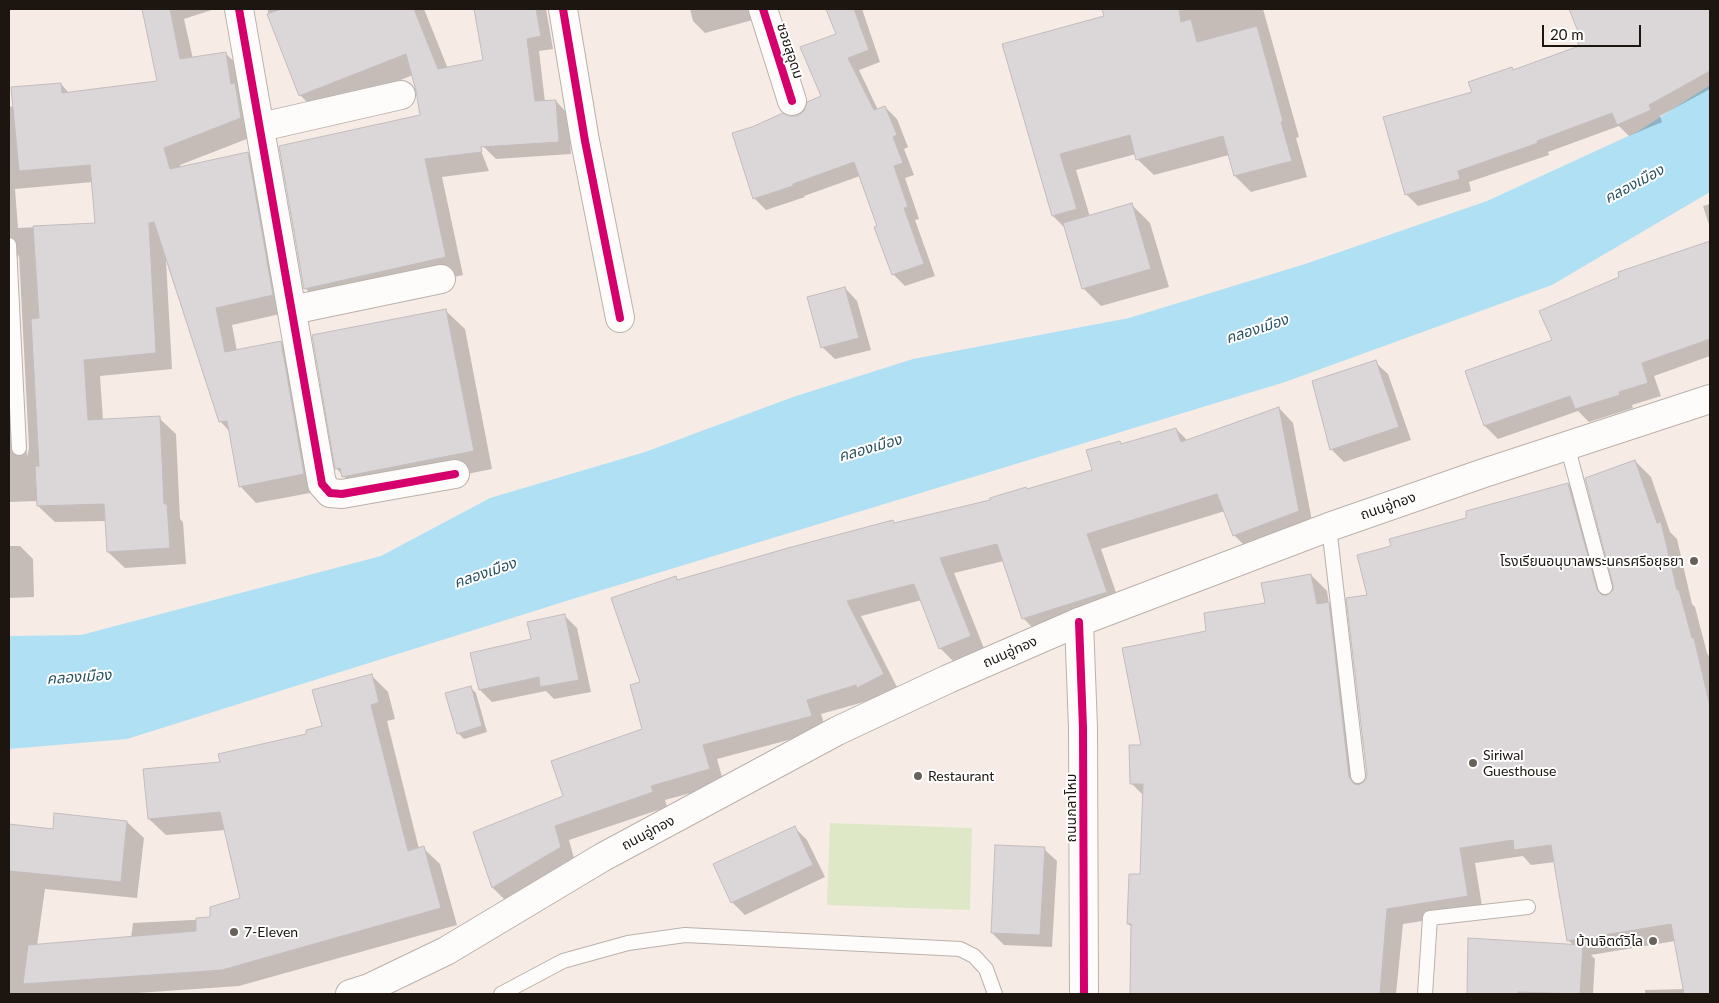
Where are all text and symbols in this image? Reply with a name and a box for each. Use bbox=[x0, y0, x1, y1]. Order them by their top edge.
scale bar bbox=[1544, 15, 1643, 47]
street label: ซอยสุอุดม bbox=[773, 21, 807, 81]
text: 20 m bbox=[1550, 25, 1584, 43]
water label: คลองเมือง bbox=[1601, 161, 1667, 207]
water label: คลองเมือง bbox=[1223, 310, 1291, 348]
water label: คลองเมือง bbox=[836, 430, 904, 466]
street label: ถนนอู่ทอง bbox=[1358, 489, 1418, 523]
place label: โรงเรียนอนุบาลพระนครศรีอยุธยา bbox=[1500, 553, 1684, 569]
water label: คลองเมือง bbox=[451, 554, 519, 592]
marker: โรงเรียนอนุบาลพระนครศรีอยุธยา bbox=[1688, 555, 1700, 567]
street label: ถนนอู่ทอง bbox=[980, 633, 1040, 671]
water label: คลองเมือง bbox=[46, 666, 112, 688]
place label: Siriwal Guesthouse bbox=[1483, 747, 1556, 780]
marker: Siriwal Guesthouse bbox=[1467, 757, 1479, 769]
place label: Restaurant bbox=[928, 768, 994, 784]
marker: Restaurant bbox=[912, 770, 924, 782]
street label: ถนนกลาโหม bbox=[1063, 774, 1079, 842]
street label: ถนนอู่ทอง bbox=[619, 812, 677, 854]
place label: 7-Eleven bbox=[244, 924, 298, 940]
marker: 7-Eleven bbox=[228, 926, 240, 938]
place label: บ้านจิตต์วิไล bbox=[1576, 933, 1643, 949]
marker: บ้านจิตต์วิไล bbox=[1647, 935, 1659, 947]

